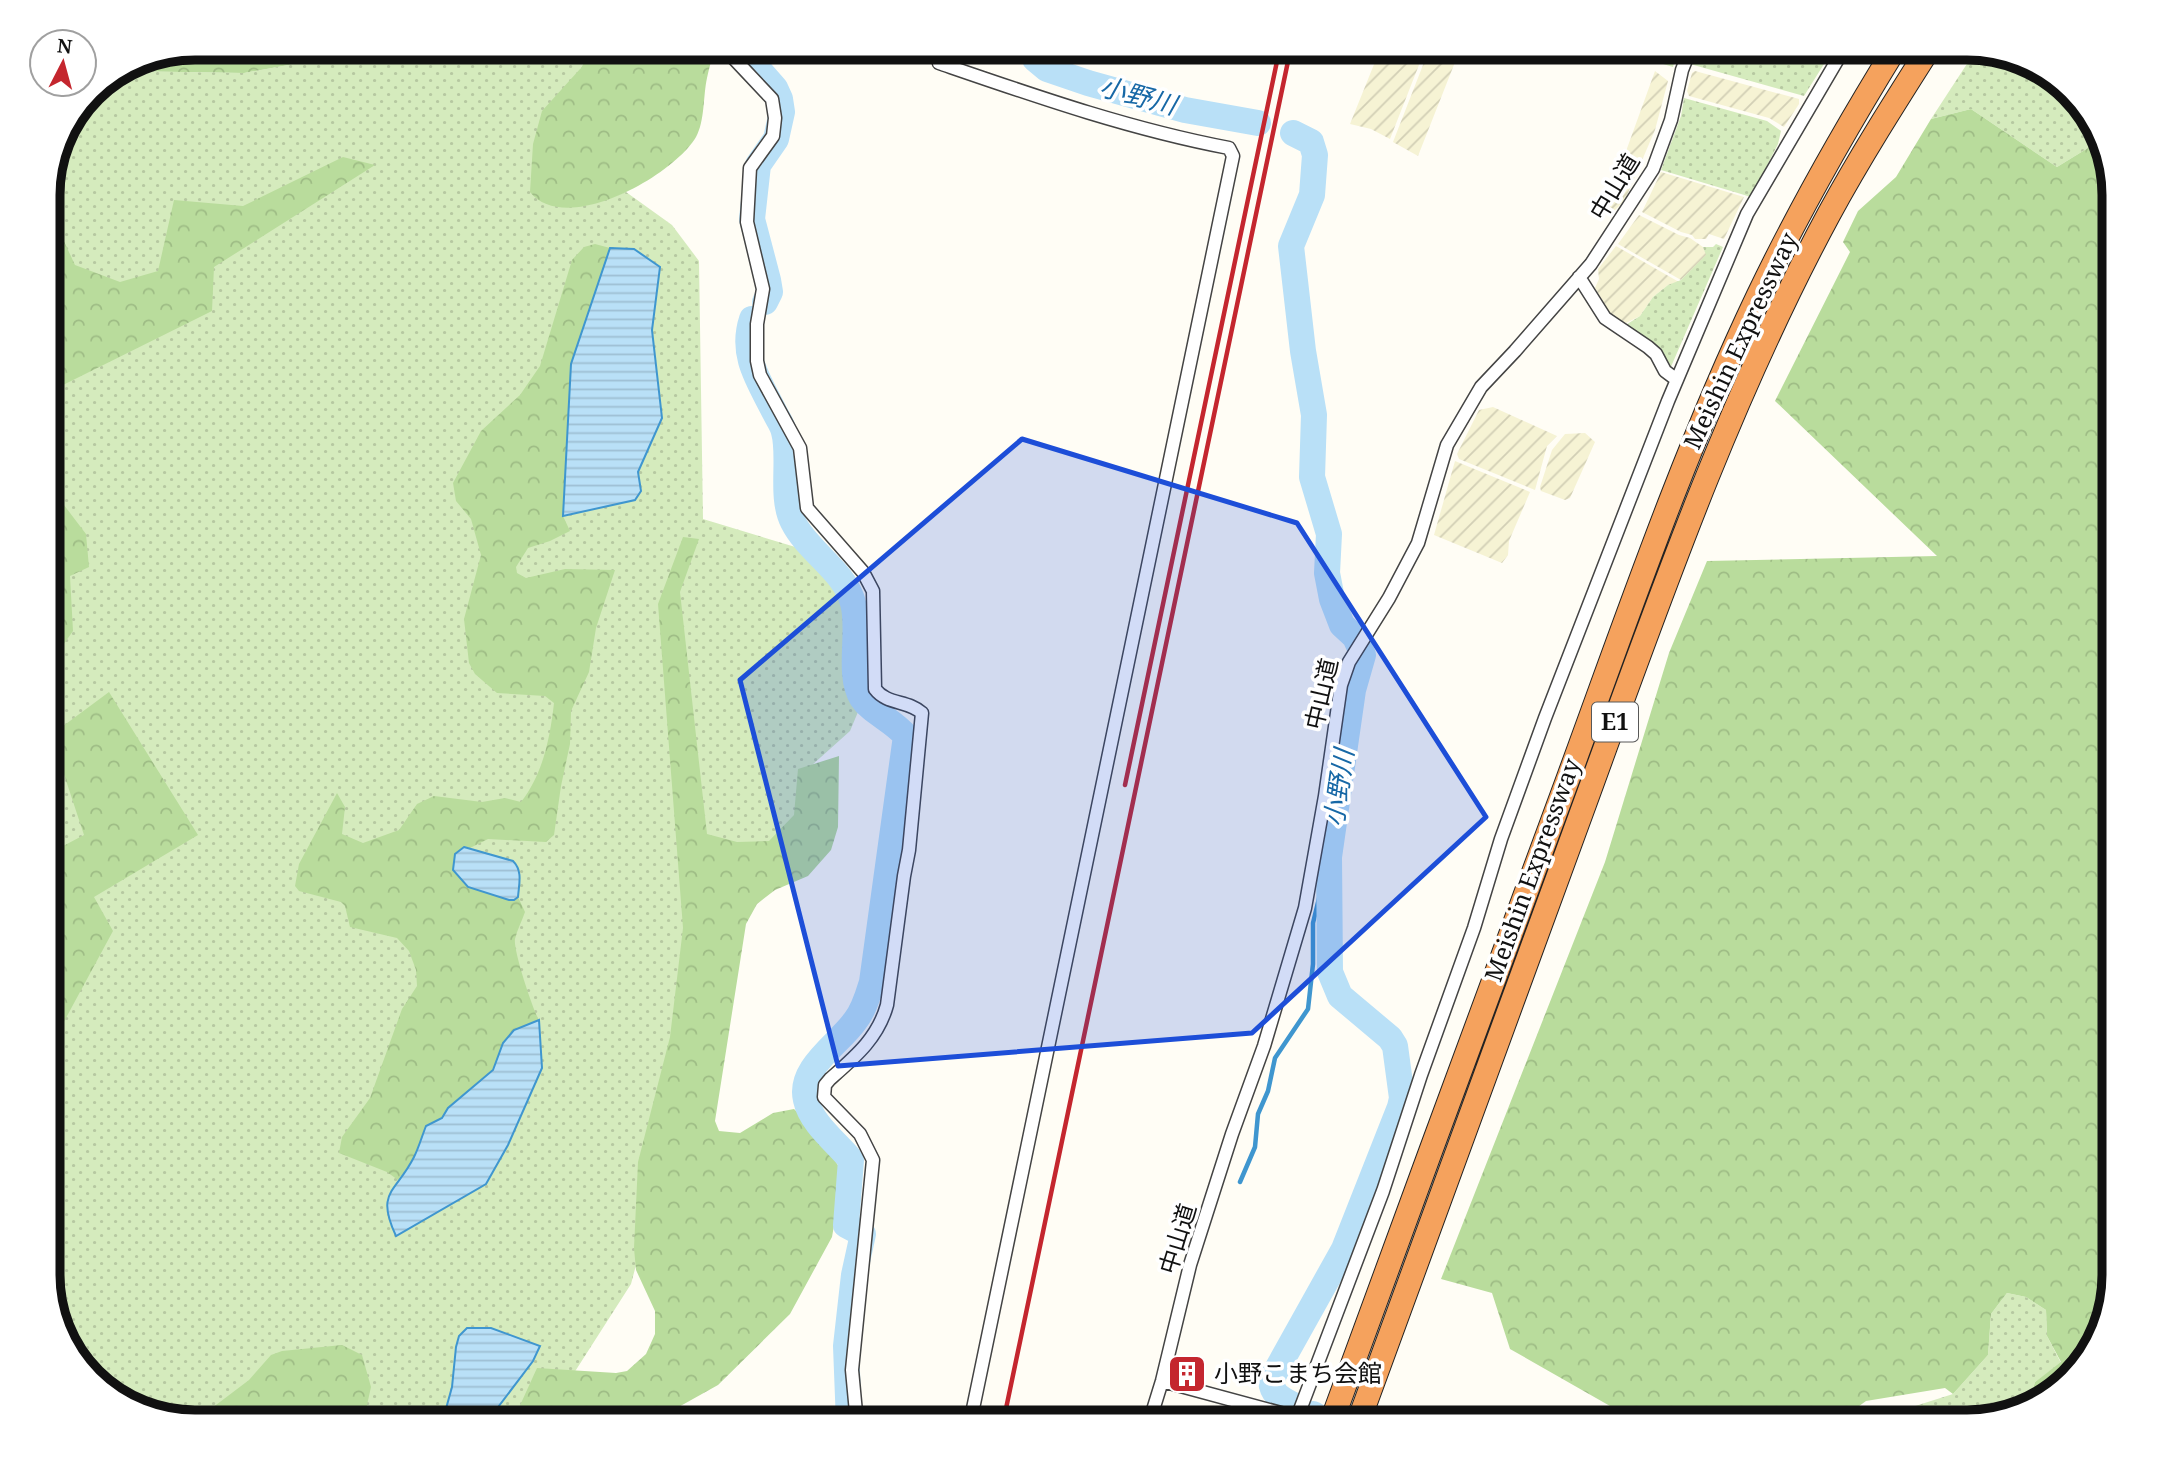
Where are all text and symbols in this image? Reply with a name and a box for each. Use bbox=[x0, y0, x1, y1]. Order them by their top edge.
north arrow bbox=[28, 28, 98, 98]
text: N bbox=[56, 32, 74, 60]
water label: 小野川 bbox=[1096, 68, 1183, 123]
street label: 中山道 bbox=[1581, 147, 1646, 226]
street label: Meishin Expressway bbox=[1675, 226, 1804, 454]
street label: 中山道 bbox=[1296, 655, 1345, 732]
road number: E1 bbox=[1592, 702, 1638, 742]
water label: 小野川 bbox=[1315, 744, 1362, 829]
street label: Meishin Expressway bbox=[1476, 753, 1587, 986]
street label: 中山道 bbox=[1150, 1199, 1203, 1278]
building icon: 小野こまち会館 bbox=[1166, 1353, 1208, 1395]
place label: 小野こまち会館 bbox=[1214, 1356, 1382, 1389]

